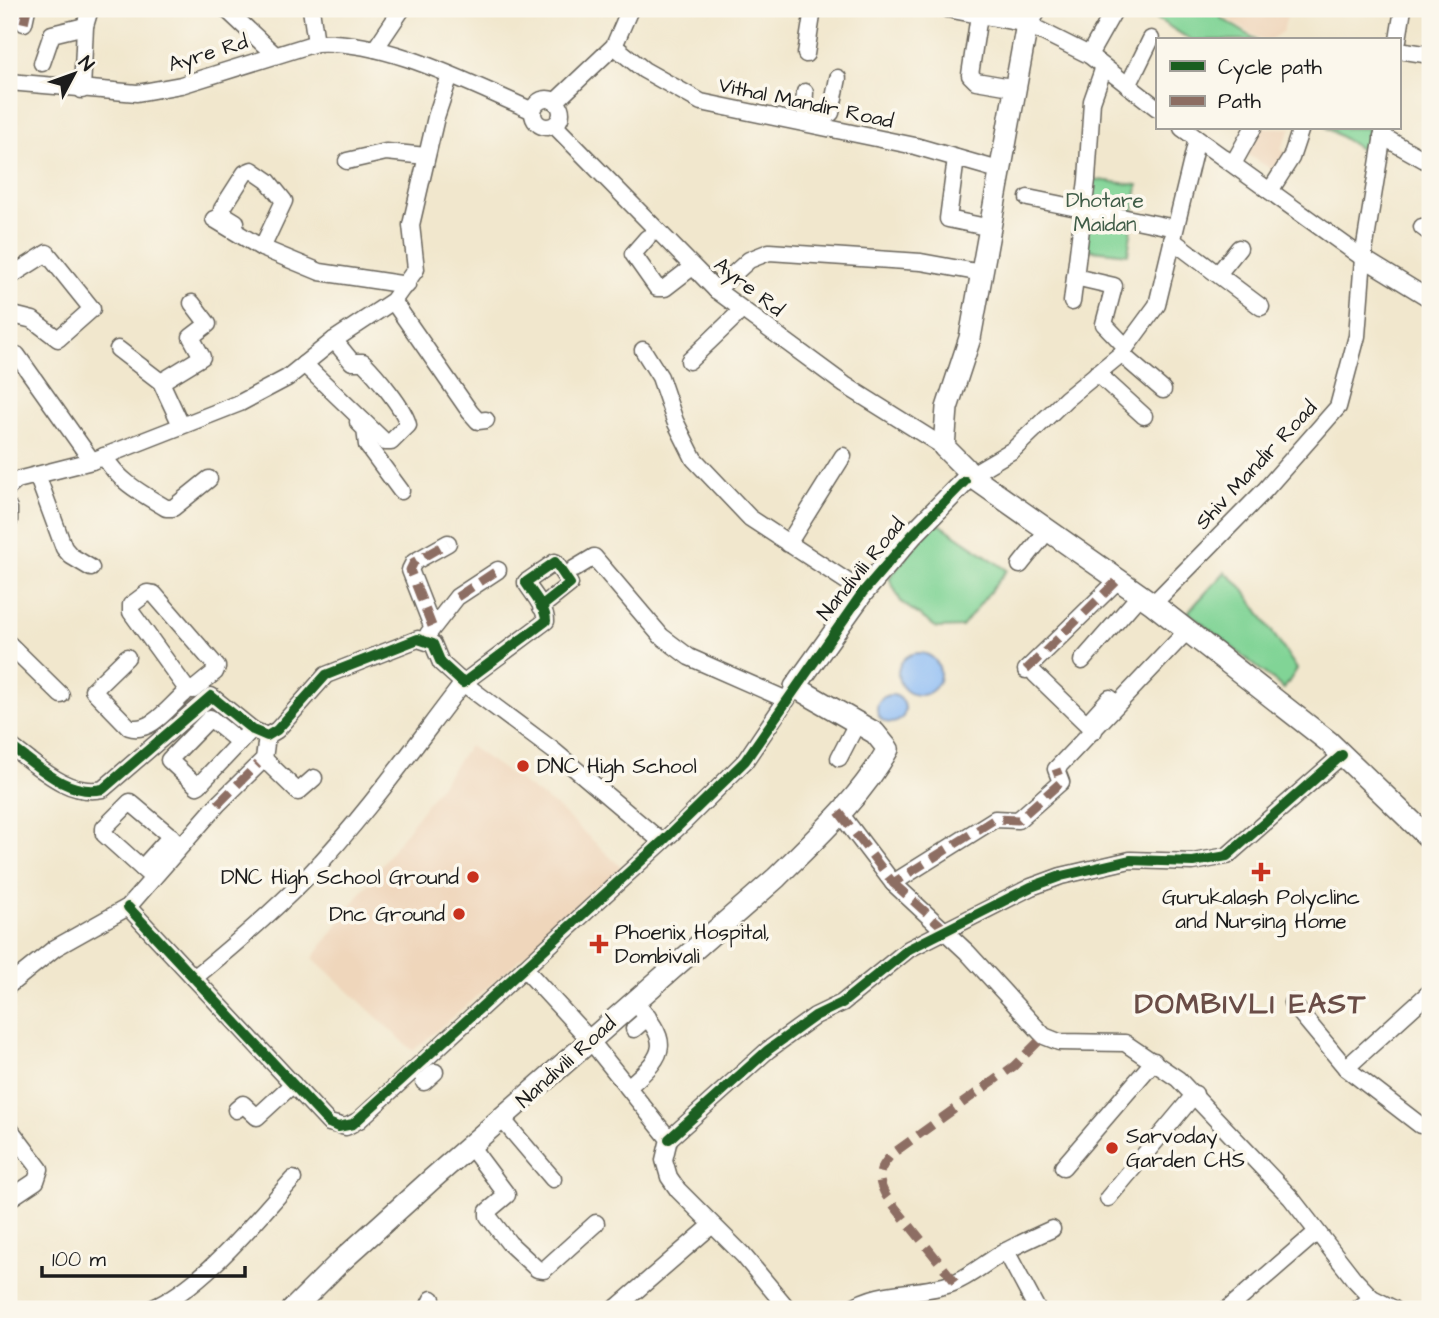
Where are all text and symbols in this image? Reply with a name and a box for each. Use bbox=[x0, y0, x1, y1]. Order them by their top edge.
street label: Ayre Rd bbox=[165, 27, 252, 81]
north arrow bbox=[38, 38, 108, 108]
legend bbox=[1156, 38, 1400, 130]
text: N bbox=[72, 50, 100, 77]
text: Cycle path bbox=[1218, 53, 1323, 84]
street label: Vithal Mandir Road bbox=[716, 70, 896, 136]
text: Path bbox=[1218, 87, 1262, 116]
park label: Dhotare Maidan bbox=[1066, 186, 1144, 239]
street label: Ayre Rd bbox=[707, 250, 790, 325]
street label: Shiv Mandir Road bbox=[1188, 394, 1324, 536]
street label: Nandivili Road bbox=[810, 511, 912, 627]
place label: DNC High School bbox=[537, 752, 697, 783]
marker: DNC High School bbox=[515, 758, 531, 774]
marker: Gurukalash Polyclinc and Nursing Home bbox=[1251, 862, 1271, 882]
place label: DNC High School Ground bbox=[221, 863, 459, 894]
marker: DNC High School Ground bbox=[465, 869, 481, 885]
place label: Gurukalash Polyclinc and Nursing Home bbox=[1162, 883, 1360, 938]
place label: Dnc Ground bbox=[329, 900, 445, 929]
marker: Dnc Ground bbox=[451, 906, 467, 922]
place label: Phoenix Hospital, Dombivali bbox=[615, 918, 770, 971]
marker: Phoenix Hospital, Dombivali bbox=[589, 934, 609, 954]
district label: DOMBIVLI EAST bbox=[1135, 985, 1367, 1024]
street label: Nandivili Road bbox=[510, 1009, 622, 1115]
place label: Sarvoday Garden CHS bbox=[1126, 1122, 1245, 1175]
marker: Sarvoday Garden CHS bbox=[1104, 1140, 1120, 1156]
scale bar bbox=[42, 1234, 245, 1278]
text: 100 m bbox=[52, 1245, 107, 1274]

